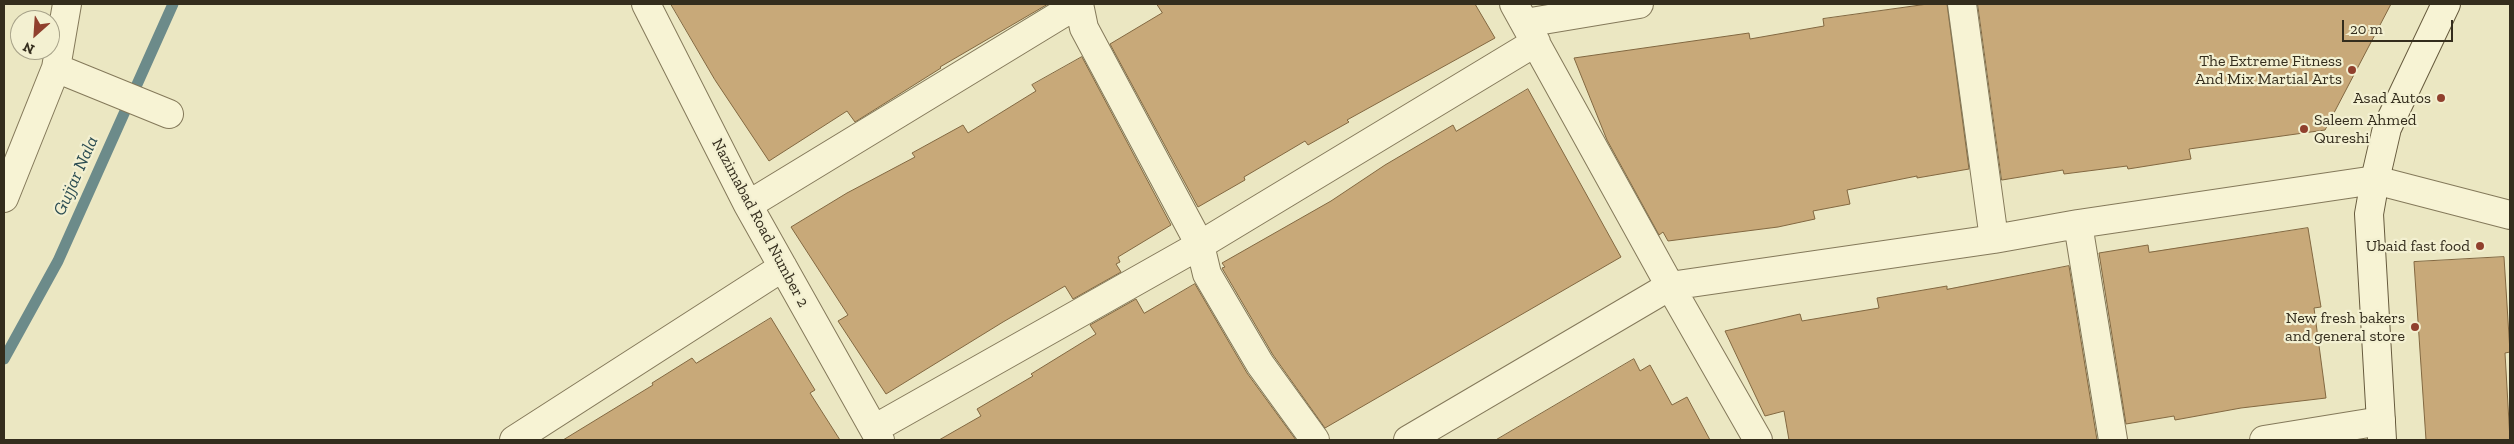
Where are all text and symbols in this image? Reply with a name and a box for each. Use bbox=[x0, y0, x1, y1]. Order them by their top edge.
north arrow bbox=[10, 10, 60, 60]
scale bar bbox=[2344, 10, 2455, 42]
text: 20 m bbox=[2350, 20, 2383, 38]
text: N bbox=[20, 38, 37, 58]
place label: The Extreme Fitness And Mix Martial Arts bbox=[2195, 51, 2342, 89]
marker: The Extreme Fitness And Mix Martial Arts bbox=[2346, 64, 2358, 76]
place label: Asad Autos bbox=[2353, 88, 2431, 108]
marker: Asad Autos bbox=[2435, 92, 2447, 104]
place label: Saleem Ahmed Qureshi bbox=[2314, 110, 2416, 148]
marker: Saleem Ahmed Qureshi bbox=[2298, 123, 2310, 135]
water label: Gujjar Nala bbox=[49, 133, 103, 219]
street label: Nazimabad Road Number 2 bbox=[707, 135, 813, 311]
place label: Ubaid fast food bbox=[2366, 236, 2470, 256]
marker: Ubaid fast food bbox=[2474, 240, 2486, 252]
place label: New fresh bakers and general store bbox=[2285, 308, 2405, 346]
marker: New fresh bakers and general store bbox=[2409, 321, 2421, 333]

